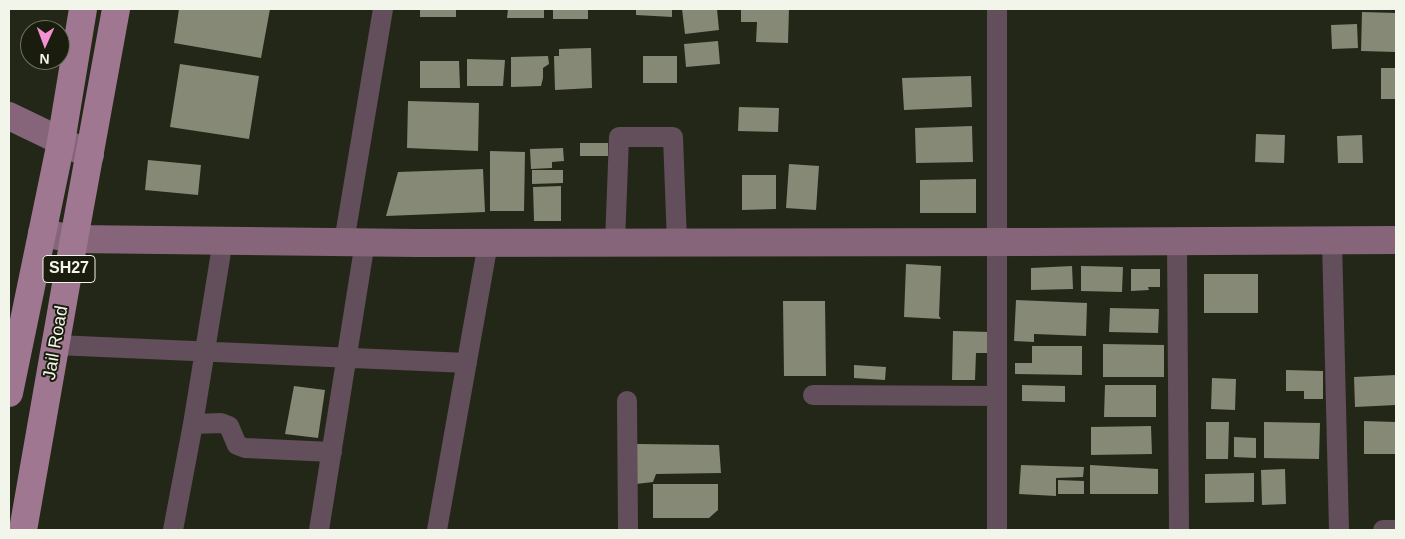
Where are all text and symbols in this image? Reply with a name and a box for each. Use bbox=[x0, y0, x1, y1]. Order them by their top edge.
north arrow bbox=[20, 20, 70, 70]
text: N bbox=[39, 51, 50, 67]
road number: SH27 bbox=[43, 255, 95, 282]
street label: Jail Road bbox=[39, 304, 73, 382]

